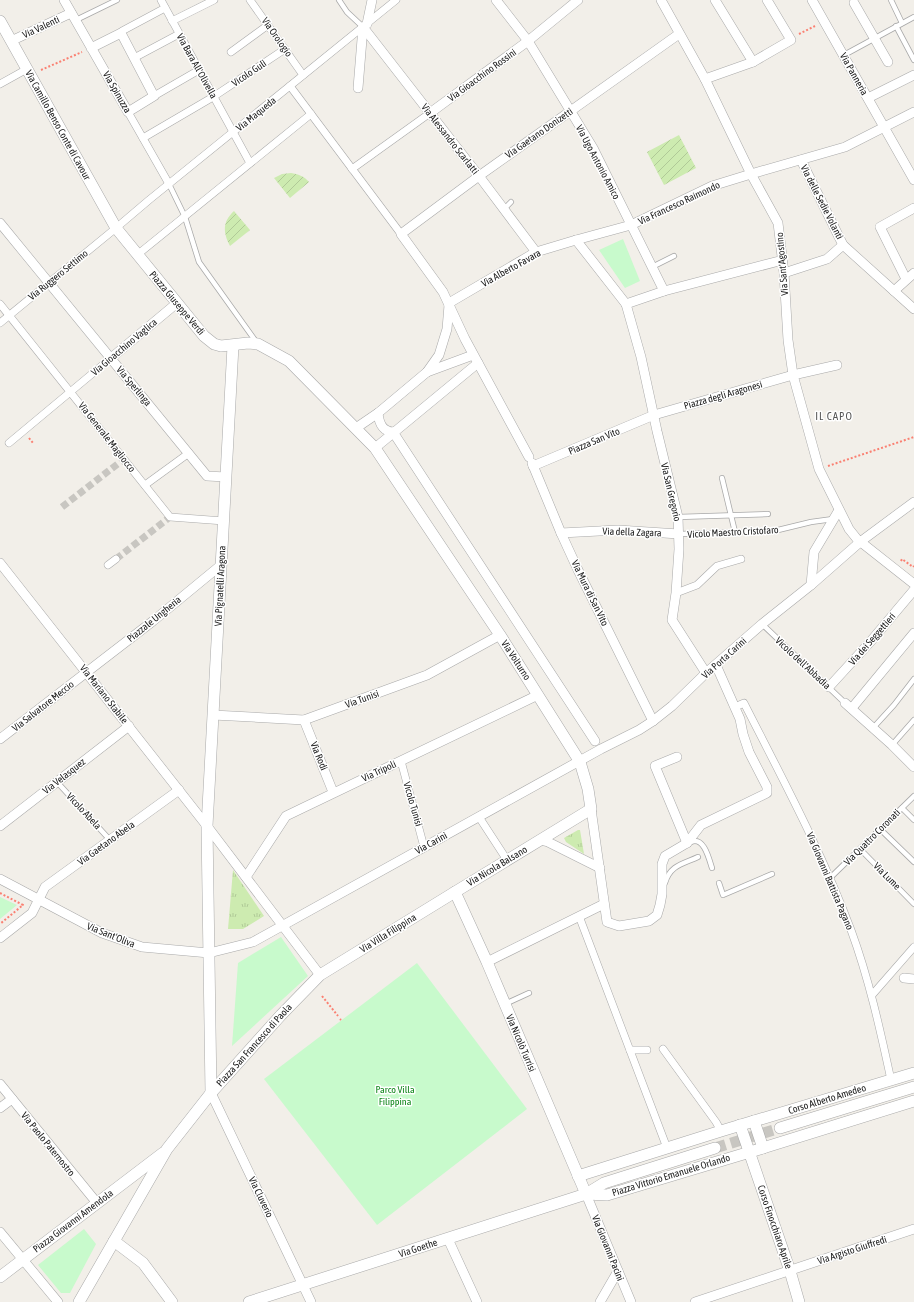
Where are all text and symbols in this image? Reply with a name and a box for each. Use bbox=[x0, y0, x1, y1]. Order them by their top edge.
street label: Via Valenti bbox=[21, 14, 61, 40]
street label: Via Orologio bbox=[260, 15, 295, 59]
street label: Via Bara All'Olivella bbox=[175, 32, 220, 101]
street label: Via Gioacchino Rossini bbox=[446, 46, 518, 104]
street label: Via Panneria bbox=[838, 51, 870, 97]
street label: Vicolo Gulì bbox=[230, 57, 268, 89]
street label: Via Camillo Benso Conte di Cavour bbox=[23, 68, 93, 183]
street label: Via Spinuzza bbox=[101, 69, 133, 115]
street label: Via Maqueda bbox=[234, 94, 278, 133]
street label: Via Alessandro Scarlatti bbox=[419, 102, 481, 176]
street label: Via Gaetano Donizetti bbox=[503, 106, 575, 160]
street label: Via Ugo Antonio Amico bbox=[574, 123, 622, 201]
street label: Via delle Sedie Volanti bbox=[799, 163, 845, 241]
street label: Via Francesco Raimondo bbox=[636, 179, 722, 227]
street label: Via Sant'Agostino bbox=[774, 232, 790, 296]
street label: Via Ruggero Settimo bbox=[26, 247, 90, 302]
street label: Via Alberto Favara bbox=[479, 247, 543, 289]
street label: Piazza Giuseppe Verdi bbox=[147, 269, 207, 337]
street label: Via Gioacchino Vaglica bbox=[89, 316, 159, 378]
street label: Via Sperlinga bbox=[114, 364, 154, 408]
street label: Piazza degli Aragonesi bbox=[683, 379, 763, 411]
street label: Via Generale Magliocco bbox=[76, 400, 138, 474]
district label: IL CAPO bbox=[815, 410, 853, 422]
street label: Piazza San Vito bbox=[567, 425, 622, 457]
street label: Via San Gregorio bbox=[659, 462, 683, 523]
street label: Vicolo Maestro Cristofaro bbox=[687, 524, 779, 540]
street label: Via della Zagara bbox=[602, 525, 662, 539]
street label: Via Pignatelli Aragona bbox=[212, 545, 228, 627]
street label: Via Mura di San Vito bbox=[569, 558, 611, 628]
street label: Piazzale Ungheria bbox=[125, 594, 183, 644]
street label: Via dei Seggettieri bbox=[846, 611, 898, 667]
street label: Via Porta Carini bbox=[700, 635, 748, 681]
street label: Vicolo dell'Abbadia bbox=[773, 635, 833, 692]
street label: Via Volturno bbox=[499, 638, 533, 682]
street label: Via Mariano Stabile bbox=[78, 663, 131, 726]
street label: Via Salvatore Meccio bbox=[10, 678, 76, 733]
street label: Via Tunisi bbox=[344, 688, 380, 710]
street label: Via Rodi bbox=[308, 740, 330, 772]
street label: Via Velasquez bbox=[41, 756, 88, 796]
street label: Via Tripoli bbox=[360, 758, 398, 784]
street label: Vicolo Tunisi bbox=[401, 780, 425, 828]
street label: Vicolo Abela bbox=[64, 791, 104, 832]
street label: Via Quattro Coronati bbox=[842, 807, 902, 867]
street label: Via Gaetano Abela bbox=[75, 818, 137, 867]
street label: Via Carini bbox=[413, 830, 449, 856]
street label: Via Giovanni Battista Pagano bbox=[804, 831, 856, 932]
street label: Via Nicola Balsano bbox=[465, 844, 529, 888]
street label: Via Lume bbox=[871, 860, 903, 892]
street label: Via Villa Filippina bbox=[358, 911, 418, 955]
street label: Via Sant'Oliva bbox=[85, 920, 137, 950]
street label: Piazza San Francesco di Paola bbox=[214, 1001, 294, 1089]
street label: Via Nicolò Turrisi bbox=[504, 1013, 538, 1073]
street label: Corso Alberto Amedeo bbox=[787, 1082, 868, 1116]
park label: Parco Villa Filippina bbox=[375, 1084, 415, 1107]
street label: Via Paolo Paternostro bbox=[19, 1110, 77, 1178]
street label: Piazza Vittorio Emanuele Orlando bbox=[611, 1152, 732, 1198]
street label: Via Cluverio bbox=[246, 1175, 276, 1219]
street label: Corso Finocchiaro Aprile bbox=[756, 1184, 795, 1271]
street label: Piazza Giovanni Amendola bbox=[31, 1187, 115, 1255]
street label: Via Giovanni Pacini bbox=[590, 1214, 626, 1282]
street label: Via Argisto Giuffredi bbox=[816, 1234, 888, 1266]
street label: Via Goethe bbox=[397, 1236, 439, 1259]

